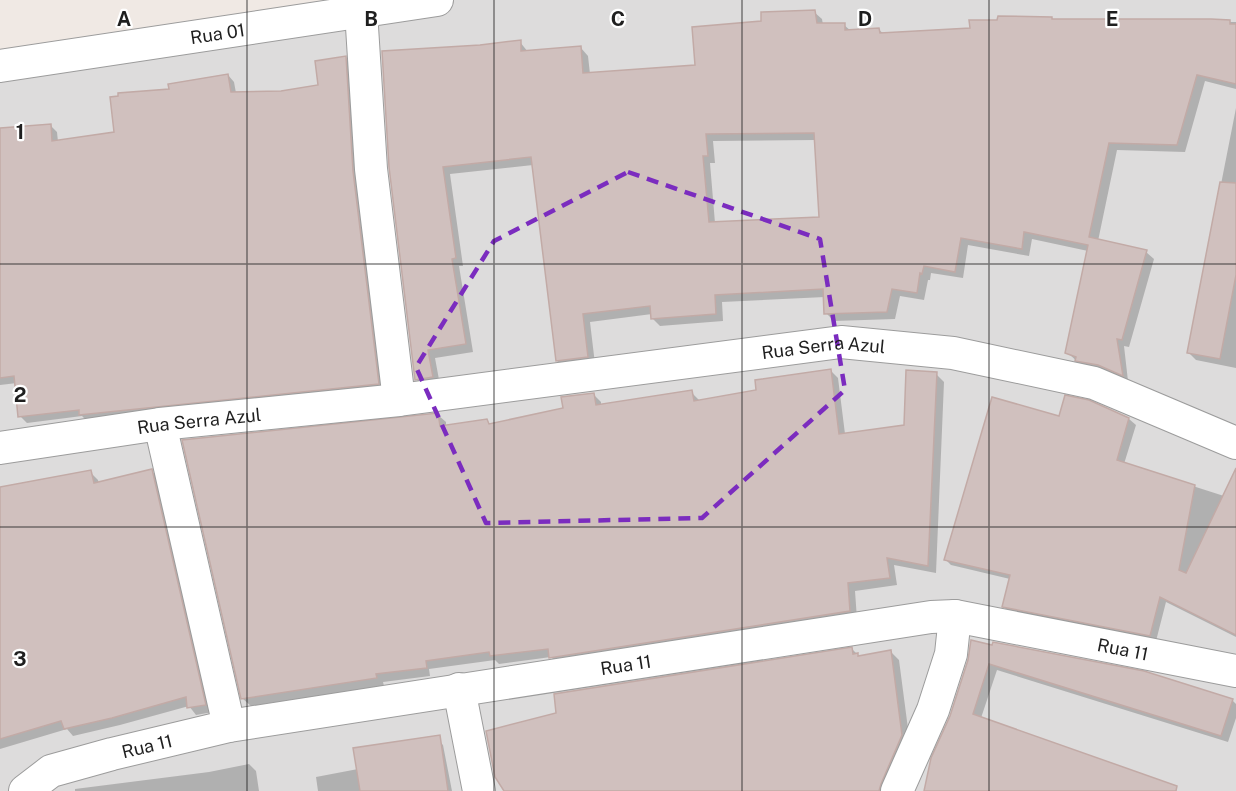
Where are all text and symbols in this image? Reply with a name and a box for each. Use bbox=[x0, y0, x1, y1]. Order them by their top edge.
text: A bbox=[117, 7, 131, 31]
text: B bbox=[364, 7, 378, 31]
text: C bbox=[611, 7, 625, 31]
text: D bbox=[858, 7, 872, 31]
text: E bbox=[1106, 7, 1118, 31]
street label: Rua 01 bbox=[189, 19, 246, 48]
text: 1 bbox=[16, 120, 24, 144]
street label: Rua Serra Azul bbox=[760, 331, 886, 363]
text: 2 bbox=[14, 383, 26, 407]
street label: Rua Serra Azul bbox=[136, 403, 262, 438]
street label: Rua 11 bbox=[1096, 634, 1150, 664]
text: 3 bbox=[13, 647, 27, 671]
street label: Rua 11 bbox=[599, 650, 653, 679]
street label: Rua 11 bbox=[119, 729, 174, 762]

